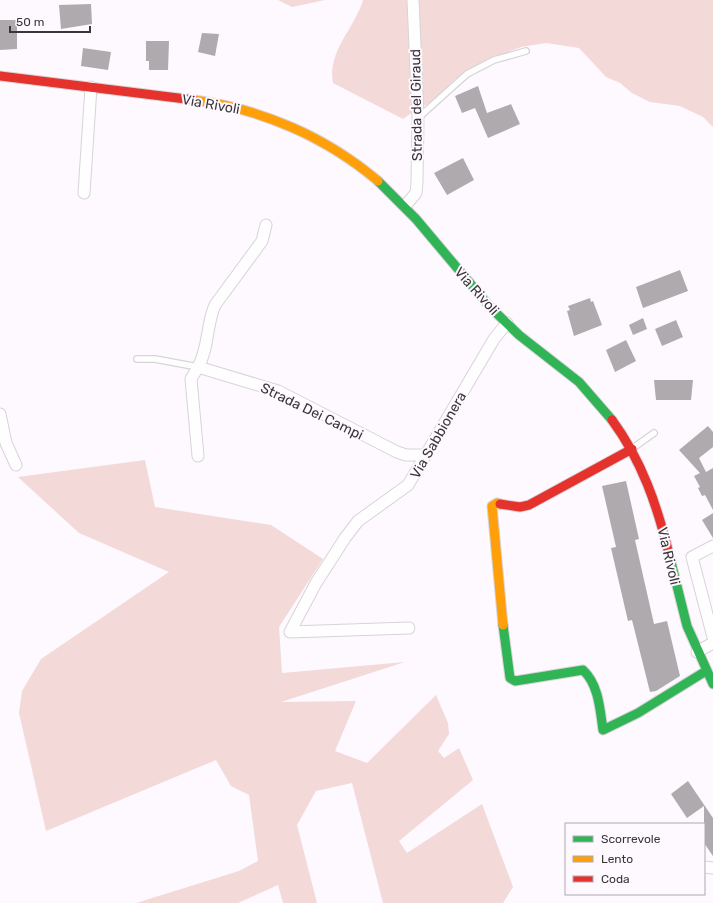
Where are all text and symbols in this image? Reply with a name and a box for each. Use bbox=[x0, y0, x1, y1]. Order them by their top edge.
scale bar bbox=[10, 8, 90, 34]
text: 50 m bbox=[16, 15, 44, 29]
street label: Strada del Giraud bbox=[407, 49, 426, 161]
street label: Via Rivoli bbox=[181, 91, 241, 118]
street label: Via Rivoli bbox=[451, 264, 503, 319]
street label: Strada Dei Campi bbox=[258, 379, 366, 444]
street label: Via Sabbionera bbox=[407, 389, 470, 482]
street label: Via Rivoli bbox=[654, 526, 683, 587]
legend bbox=[565, 823, 705, 895]
text: Scorrevole bbox=[601, 832, 661, 846]
text: Lento bbox=[601, 852, 633, 866]
text: Coda bbox=[601, 872, 630, 886]

